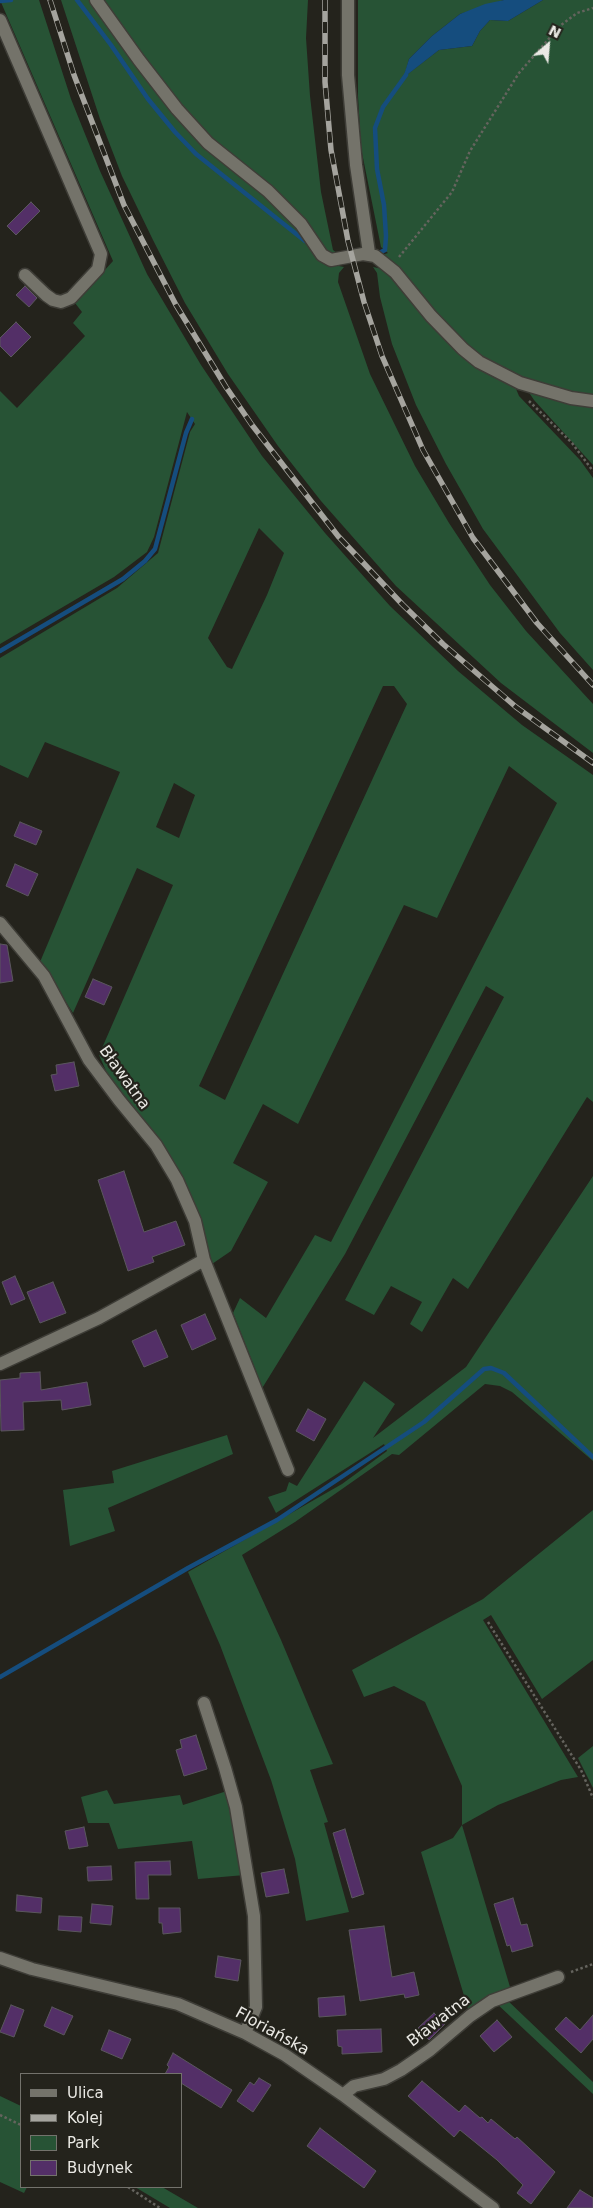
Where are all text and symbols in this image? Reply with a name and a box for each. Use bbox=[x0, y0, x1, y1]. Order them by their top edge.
north arrow bbox=[523, 20, 573, 70]
text: N bbox=[546, 22, 564, 41]
street label: Bławatna bbox=[94, 1042, 154, 1114]
street label: Bławatna bbox=[404, 1991, 474, 2051]
street label: Floriańska bbox=[232, 2004, 312, 2060]
legend bbox=[20, 2073, 182, 2188]
text: Ulica bbox=[67, 2084, 104, 2102]
text: Kolej bbox=[67, 2109, 103, 2127]
text: Park bbox=[67, 2134, 99, 2152]
text: Budynek bbox=[67, 2159, 133, 2177]

